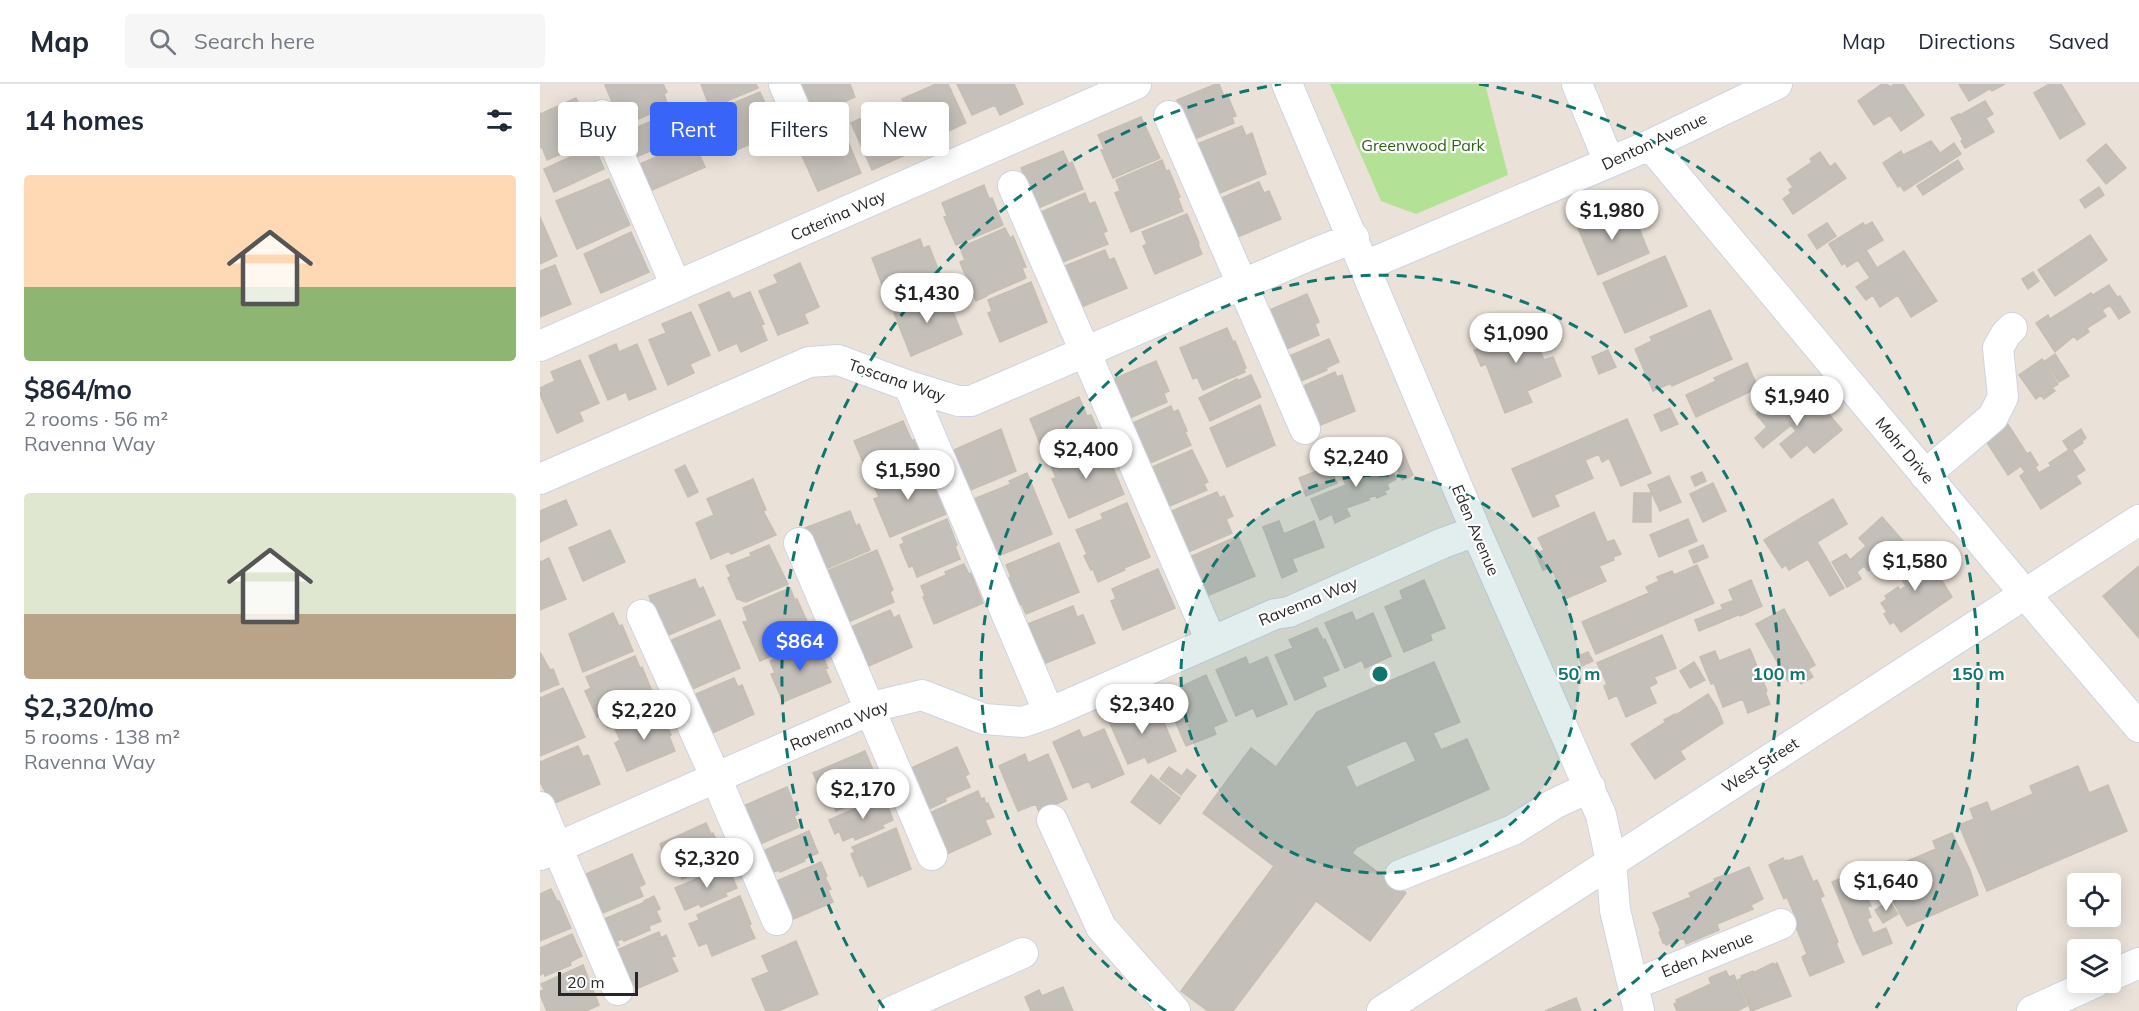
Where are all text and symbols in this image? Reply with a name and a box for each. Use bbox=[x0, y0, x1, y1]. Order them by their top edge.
search box bbox=[125, 14, 545, 68]
text: Map bbox=[30, 24, 89, 59]
icon: search bbox=[146, 25, 179, 58]
text: Search here bbox=[194, 27, 315, 55]
text: Map bbox=[1842, 28, 1885, 54]
text: Directions bbox=[1918, 28, 2015, 54]
text: Saved bbox=[2048, 28, 2109, 54]
chip: Buy bbox=[558, 102, 638, 156]
chip: Rent bbox=[650, 102, 737, 156]
chip: Filters bbox=[749, 102, 849, 156]
chip: New bbox=[861, 102, 949, 156]
text: 14 homes bbox=[24, 104, 144, 137]
icon: filters bbox=[483, 104, 516, 137]
street label: Denton Avenue bbox=[1598, 108, 1710, 174]
park label: Greenwood Park bbox=[1361, 135, 1486, 155]
street label: Caterina Way bbox=[787, 185, 889, 245]
pin: $1,980 bbox=[1563, 190, 1661, 241]
text: $1,980 bbox=[1580, 197, 1644, 222]
icon: home bbox=[216, 214, 324, 322]
pin: $1,430 bbox=[878, 273, 976, 324]
text: $1,430 bbox=[895, 280, 959, 305]
pin: $1,090 bbox=[1467, 313, 1565, 364]
text: $1,090 bbox=[1484, 320, 1548, 345]
street label: Toscana Way bbox=[846, 354, 948, 406]
text: $864/mo bbox=[24, 373, 132, 406]
pin: $1,940 bbox=[1748, 376, 1846, 427]
text: $1,940 bbox=[1765, 383, 1829, 408]
text: 2 rooms · 56 m² bbox=[24, 406, 168, 431]
street label: Mohr Drive bbox=[1871, 413, 1939, 487]
pin: $2,400 bbox=[1037, 429, 1135, 480]
text: Ravenna Way bbox=[24, 431, 155, 456]
text: $2,400 bbox=[1054, 436, 1118, 461]
pin: $2,240 bbox=[1307, 437, 1405, 488]
text: $2,240 bbox=[1324, 444, 1388, 469]
pin: $1,590 bbox=[859, 450, 957, 501]
text: $1,590 bbox=[876, 457, 940, 482]
street label: Eden Avenue bbox=[1448, 481, 1504, 579]
icon: home bbox=[216, 532, 324, 640]
pin: $1,580 bbox=[1866, 541, 1964, 592]
text: $1,580 bbox=[1883, 548, 1947, 573]
street label: Ravenna Way bbox=[1256, 572, 1361, 630]
pin: $864 bbox=[764, 621, 836, 672]
text: $864 bbox=[776, 628, 824, 653]
text: 50 m bbox=[1558, 662, 1600, 685]
text: 100 m bbox=[1752, 662, 1806, 685]
text: 150 m bbox=[1951, 662, 2005, 685]
centre of rings bbox=[1370, 664, 1390, 684]
pin: $2,340 bbox=[1093, 684, 1191, 735]
pin: $2,220 bbox=[595, 690, 693, 741]
text: $2,320/mo bbox=[24, 691, 154, 724]
text: $2,340 bbox=[1110, 691, 1174, 716]
street label: Ravenna Way bbox=[787, 695, 892, 755]
text: $2,220 bbox=[612, 697, 676, 722]
text: 5 rooms · 138 m² bbox=[24, 724, 180, 749]
street label: West Street bbox=[1718, 733, 1802, 797]
text: Ravenna Way bbox=[24, 749, 155, 774]
pin: $2,170 bbox=[814, 769, 912, 820]
text: $2,170 bbox=[831, 776, 895, 801]
pin: $2,320 bbox=[658, 838, 756, 889]
text: $2,320 bbox=[675, 845, 739, 870]
pin: $1,640 bbox=[1837, 861, 1935, 912]
text: $1,640 bbox=[1854, 868, 1918, 893]
map controls bbox=[2067, 873, 2121, 993]
button: locate bbox=[2067, 873, 2121, 927]
street label: Eden Avenue bbox=[1658, 927, 1756, 981]
button: layers bbox=[2067, 939, 2121, 993]
scale bar bbox=[558, 969, 638, 996]
text: 20 m bbox=[567, 972, 604, 992]

